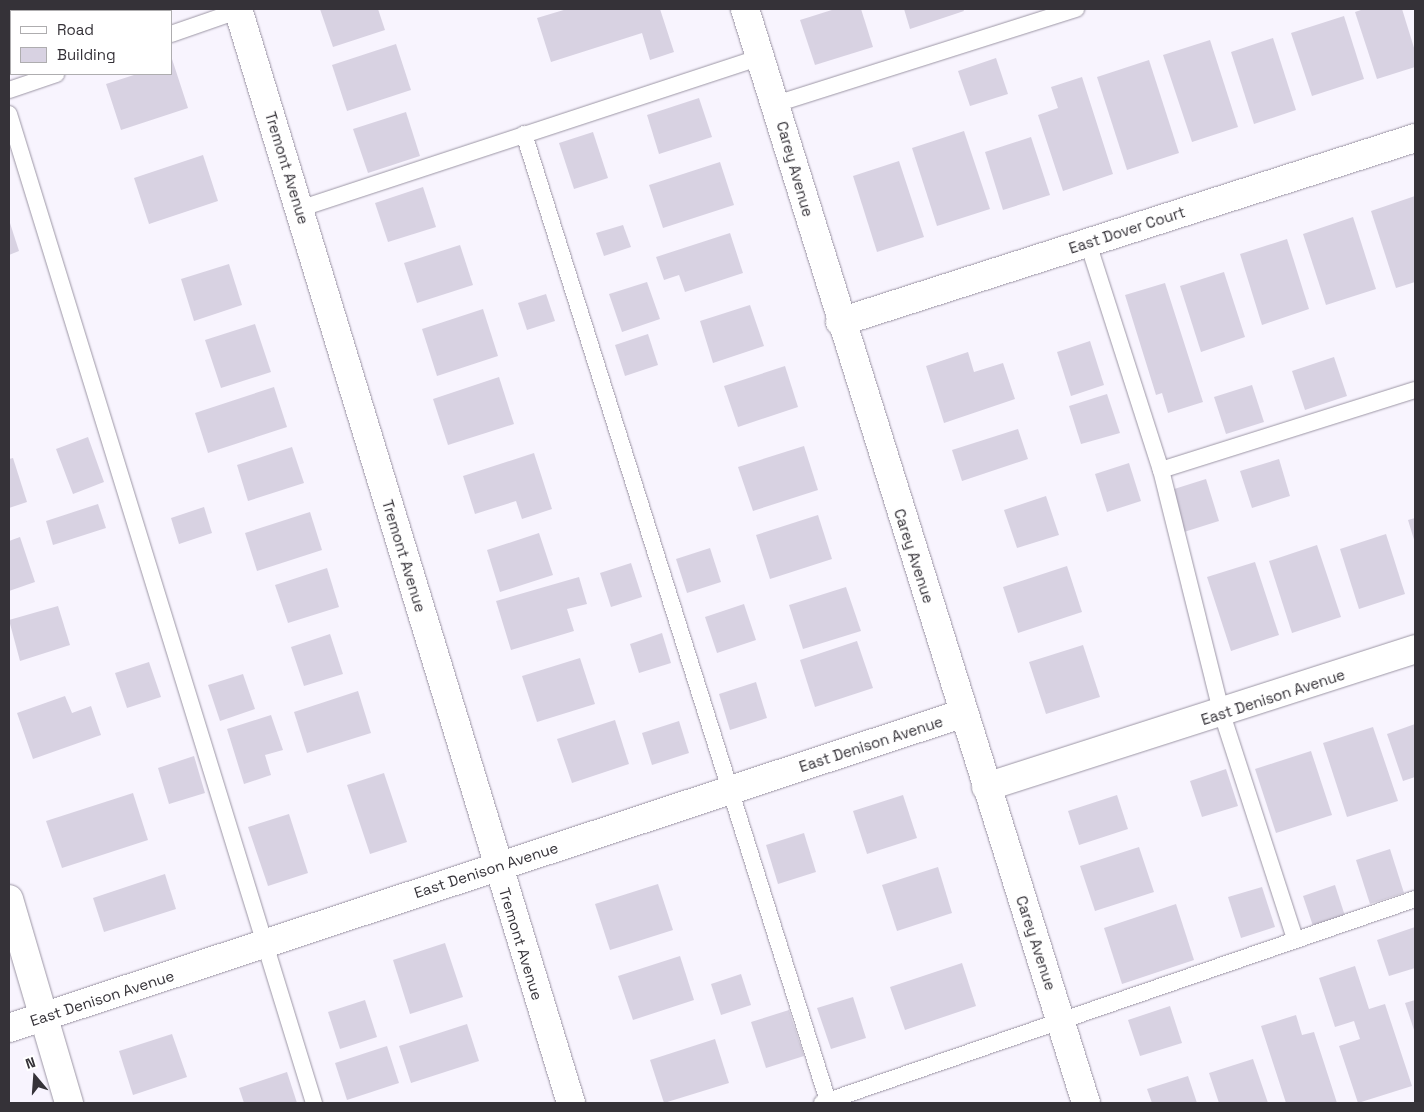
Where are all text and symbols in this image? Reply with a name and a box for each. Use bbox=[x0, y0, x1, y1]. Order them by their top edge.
legend bbox=[10, 10, 172, 75]
text: Road bbox=[57, 20, 94, 39]
text: Building bbox=[57, 45, 116, 64]
street label: Tremont Avenue bbox=[261, 110, 313, 226]
street label: Carey Avenue bbox=[773, 119, 817, 219]
street label: East Dover Court bbox=[1067, 203, 1187, 257]
street label: Tremont Avenue bbox=[378, 498, 430, 614]
street label: Carey Avenue bbox=[890, 506, 938, 606]
street label: East Denison Avenue bbox=[1199, 665, 1347, 729]
street label: East Denison Avenue bbox=[797, 712, 945, 776]
street label: East Denison Avenue bbox=[412, 838, 560, 902]
street label: Tremont Avenue bbox=[495, 886, 547, 1002]
street label: Carey Avenue bbox=[1012, 893, 1060, 993]
street label: East Denison Avenue bbox=[28, 966, 176, 1030]
north arrow bbox=[10, 1052, 60, 1102]
text: N bbox=[23, 1053, 38, 1073]

